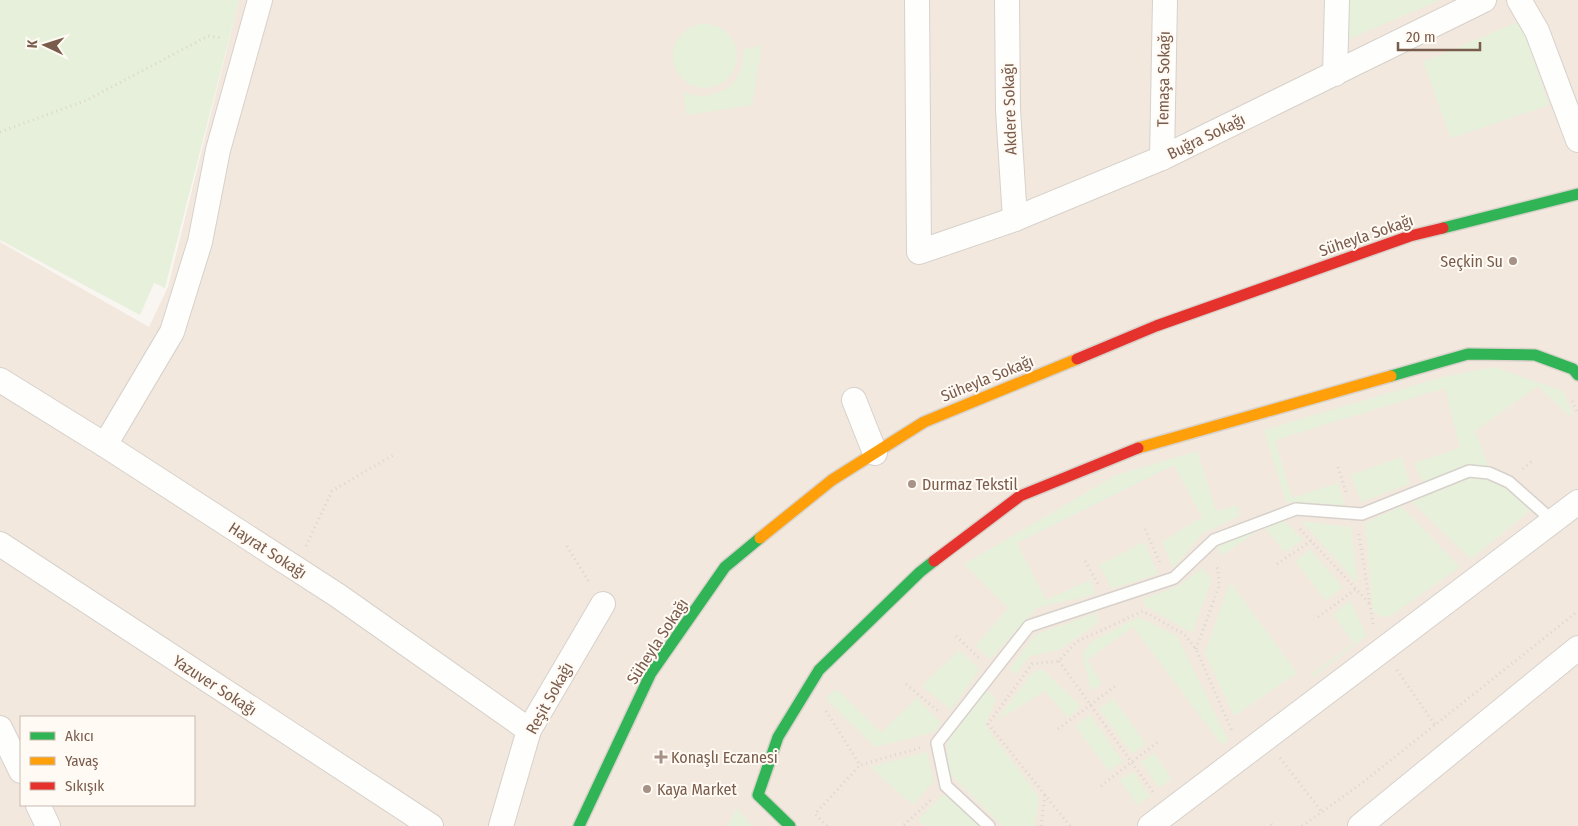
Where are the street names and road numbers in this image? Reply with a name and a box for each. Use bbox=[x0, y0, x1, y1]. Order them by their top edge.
street label: Temaşa Sokağı bbox=[1153, 31, 1174, 127]
street label: Akdere Sokağı bbox=[998, 63, 1021, 155]
street label: Buğra Sokağı bbox=[1164, 109, 1248, 163]
street label: Süheyla Sokağı bbox=[1317, 210, 1416, 260]
street label: Süheyla Sokağı bbox=[938, 351, 1036, 406]
street label: Hayrat Sokağı bbox=[225, 518, 310, 583]
street label: Süheyla Sokağı bbox=[623, 595, 692, 688]
street label: Yazuver Sokağı bbox=[169, 651, 260, 720]
street label: Reşit Sokağı bbox=[522, 659, 577, 737]

